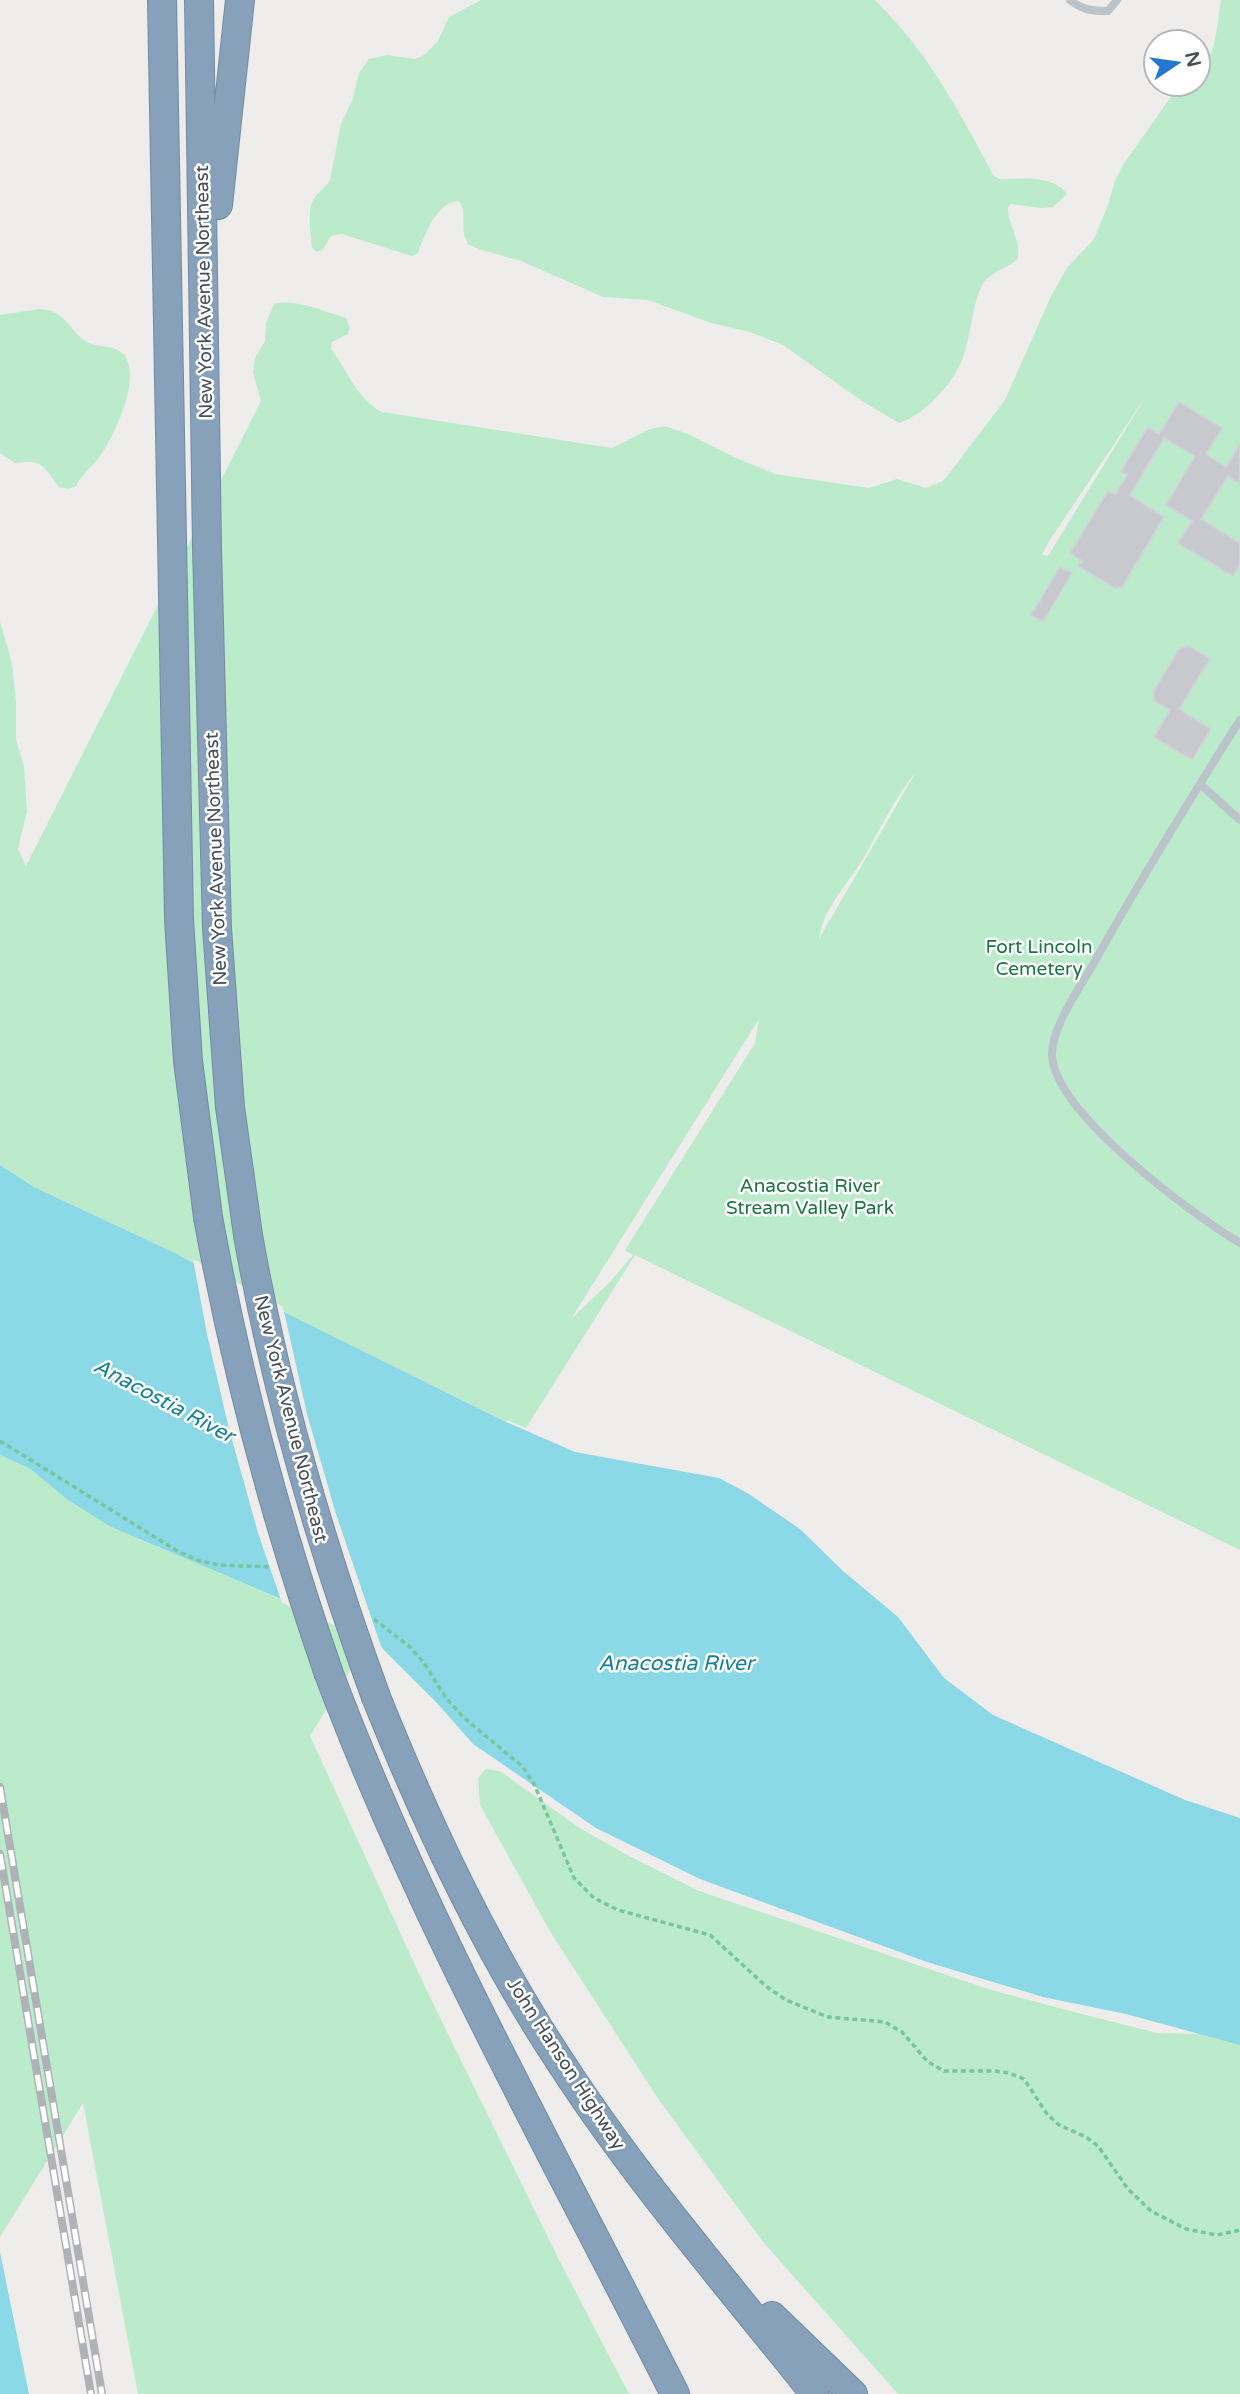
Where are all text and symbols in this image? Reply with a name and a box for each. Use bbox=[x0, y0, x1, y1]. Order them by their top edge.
north arrow bbox=[1142, 28, 1212, 98]
text: N bbox=[1180, 49, 1205, 69]
street label: New York Avenue Northeast bbox=[191, 165, 217, 419]
street label: New York Avenue Northeast bbox=[201, 732, 231, 986]
park label: Fort Lincoln Cemetery bbox=[986, 936, 1092, 980]
park label: Anacostia River Stream Valley Park bbox=[726, 1175, 894, 1219]
street label: New York Avenue Northeast bbox=[250, 1293, 332, 1545]
water label: Anacostia River bbox=[89, 1353, 241, 1450]
water label: Anacostia River bbox=[598, 1651, 757, 1676]
street label: John Hanson Highway bbox=[502, 1974, 630, 2154]

